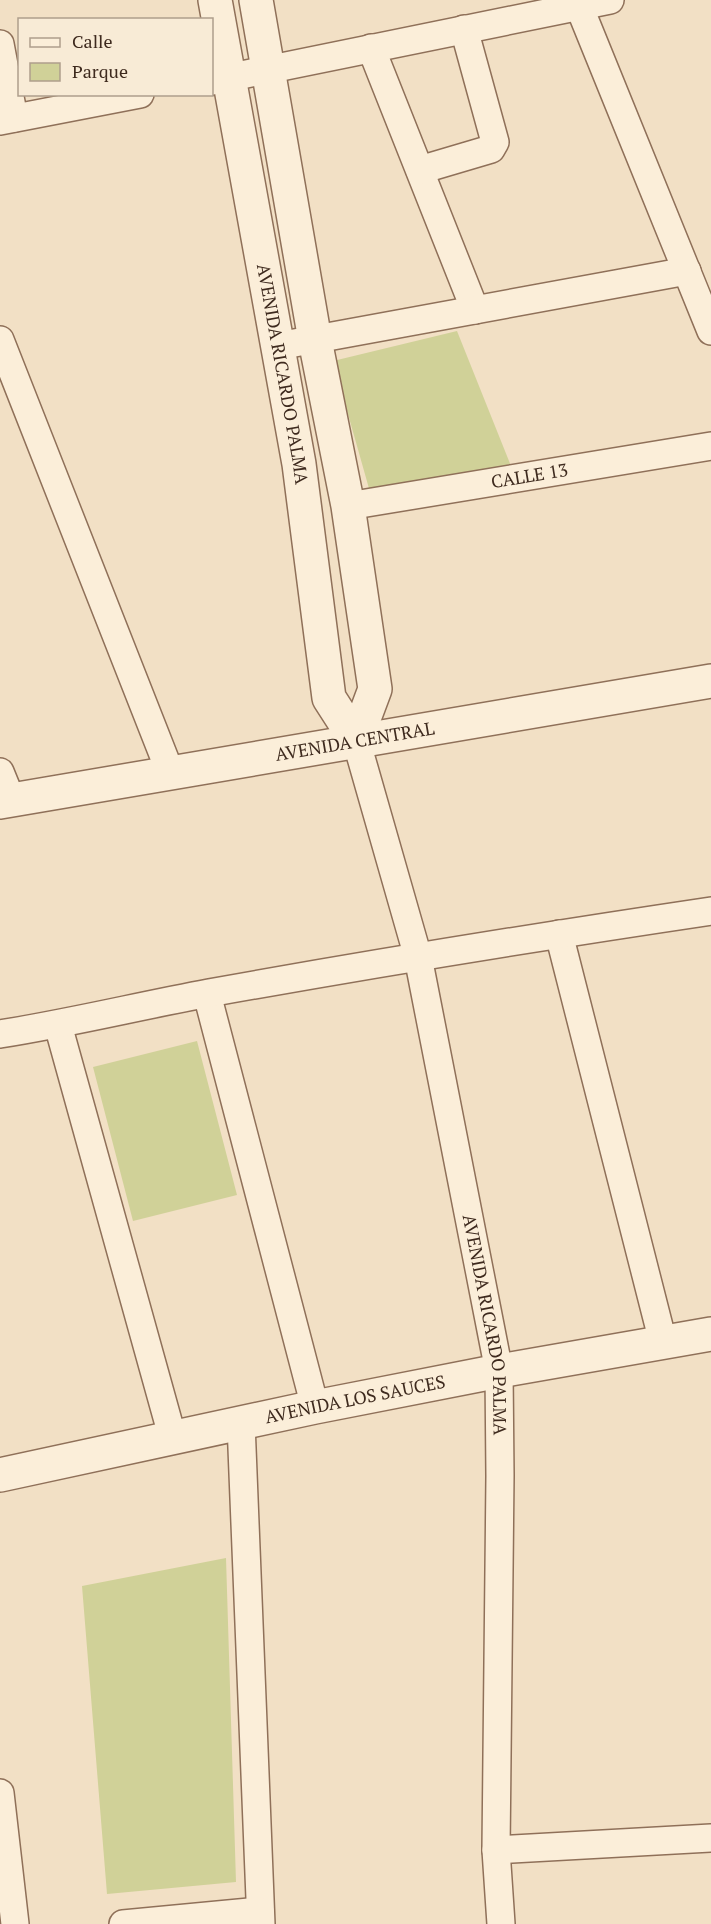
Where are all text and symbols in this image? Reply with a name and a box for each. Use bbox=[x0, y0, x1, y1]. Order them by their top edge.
legend bbox=[18, 18, 213, 96]
text: Calle bbox=[72, 29, 113, 53]
text: Parque bbox=[72, 59, 128, 83]
street label: AVENIDA RICARDO PALMA bbox=[252, 262, 315, 486]
street label: CALLE 13 bbox=[489, 457, 569, 493]
street label: AVENIDA CENTRAL bbox=[273, 715, 436, 766]
street label: AVENIDA RICARDO PALMA bbox=[458, 1212, 513, 1436]
street label: AVENIDA LOS SAUCES bbox=[262, 1369, 447, 1429]

